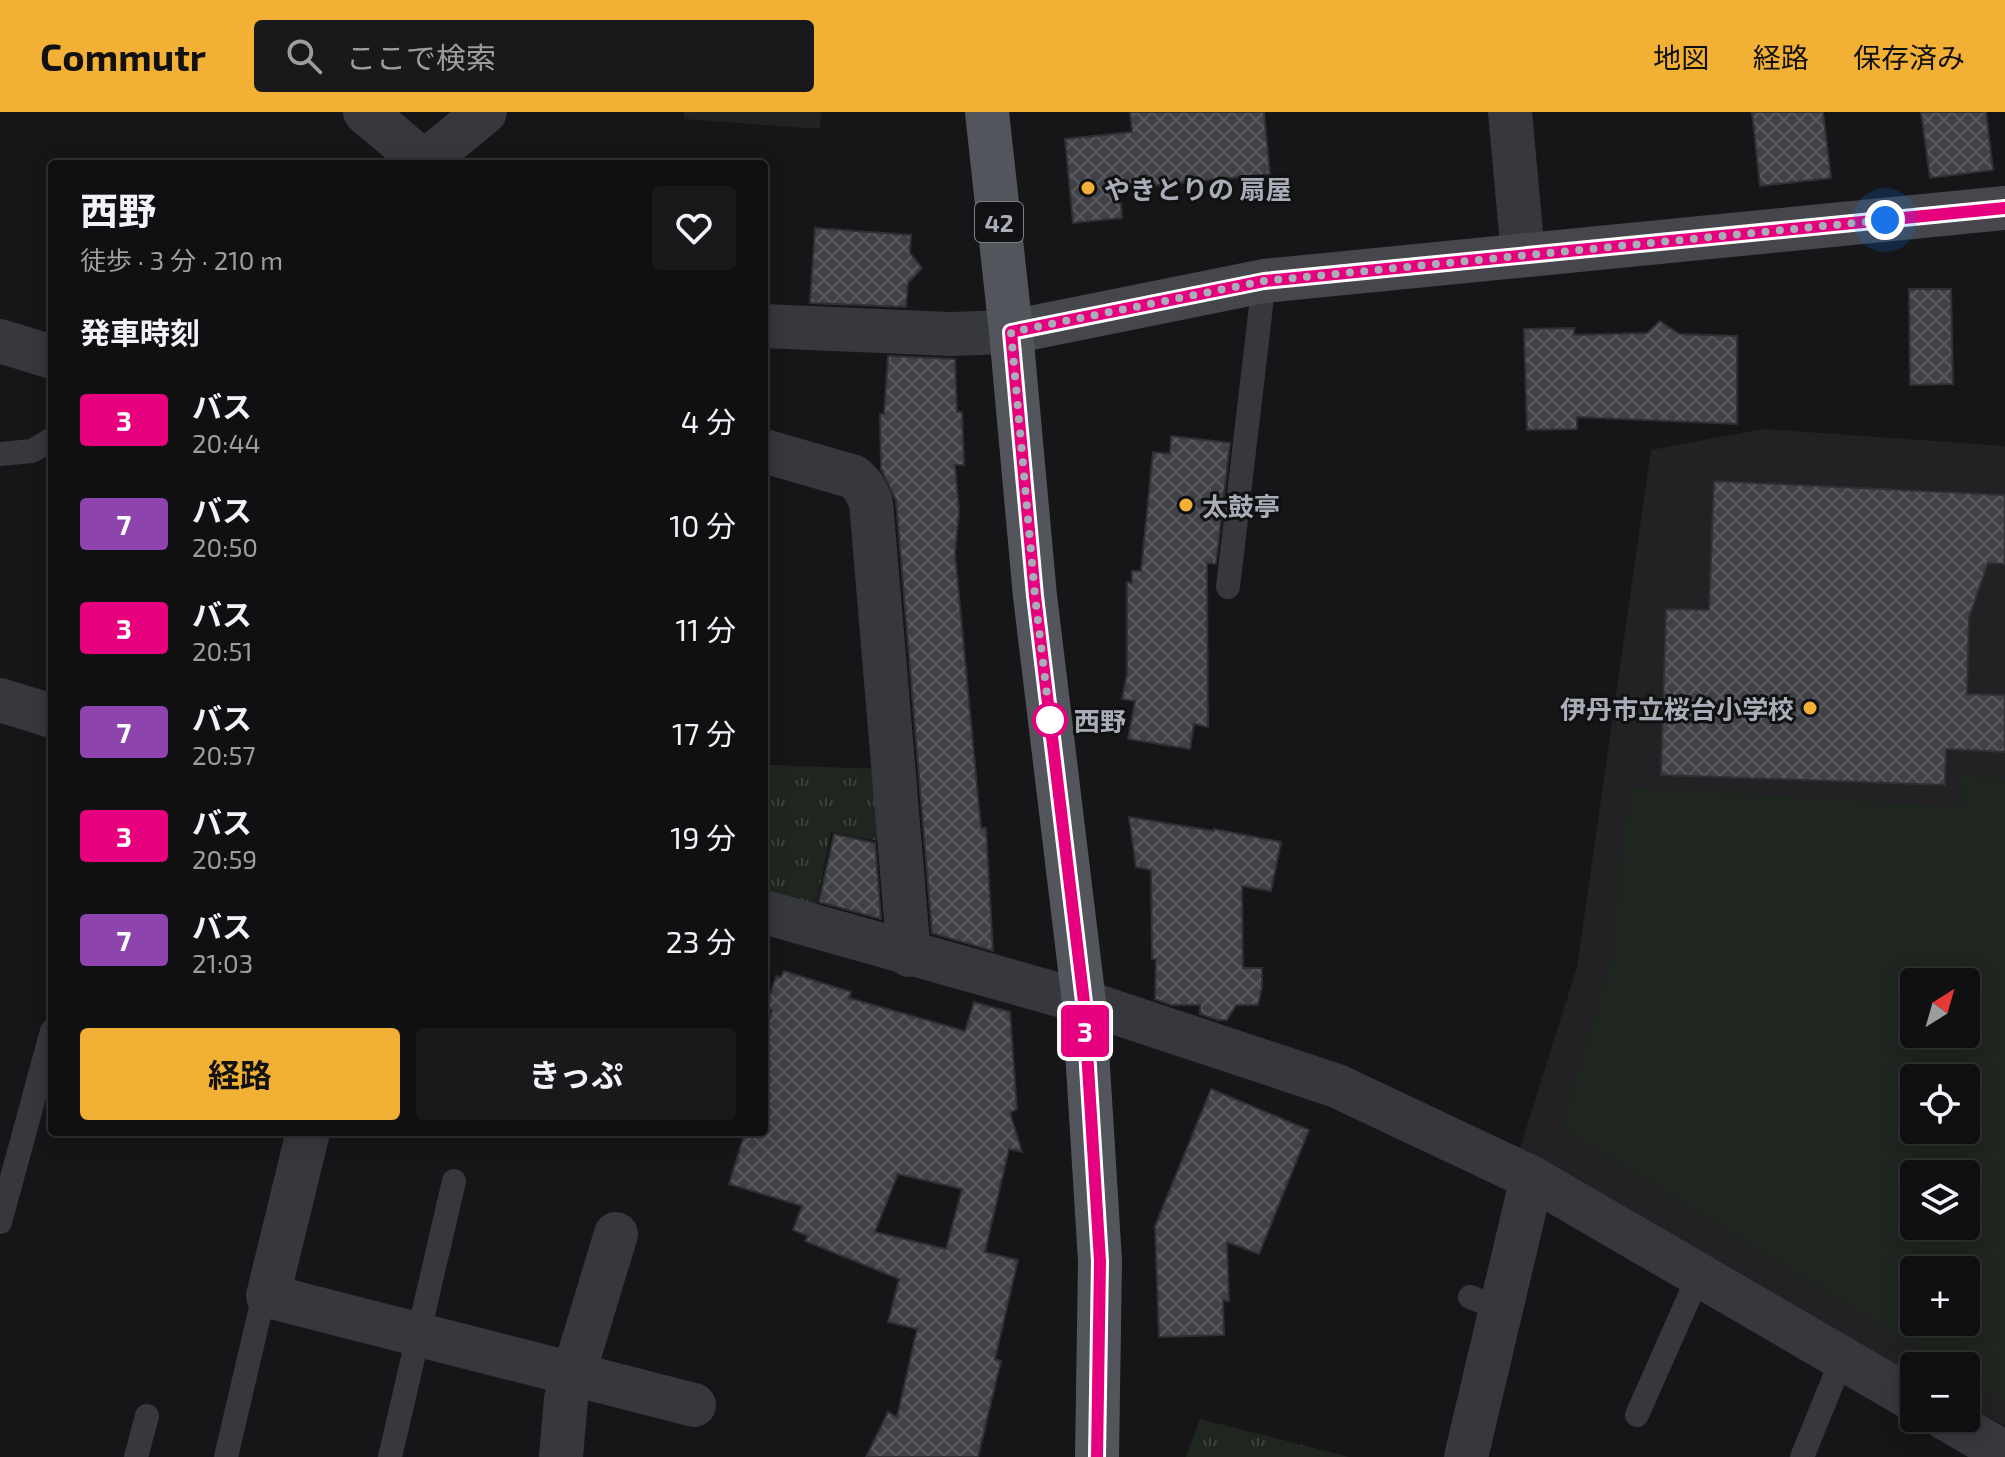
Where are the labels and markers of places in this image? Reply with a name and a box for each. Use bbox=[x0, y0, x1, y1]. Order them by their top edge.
place label: やきとりの 扇屋 bbox=[1104, 173, 1292, 204]
marker: やきとりの 扇屋 bbox=[1079, 179, 1097, 197]
place label: 太鼓亭 bbox=[1202, 490, 1280, 521]
marker: 太鼓亭 bbox=[1177, 496, 1195, 514]
place label: 伊丹市立桜台小学校 bbox=[1560, 693, 1794, 724]
marker: 伊丹市立桜台小学校 bbox=[1801, 699, 1819, 717]
marker: 西野 bbox=[1033, 703, 1067, 737]
place label: 西野 bbox=[1074, 705, 1126, 736]

